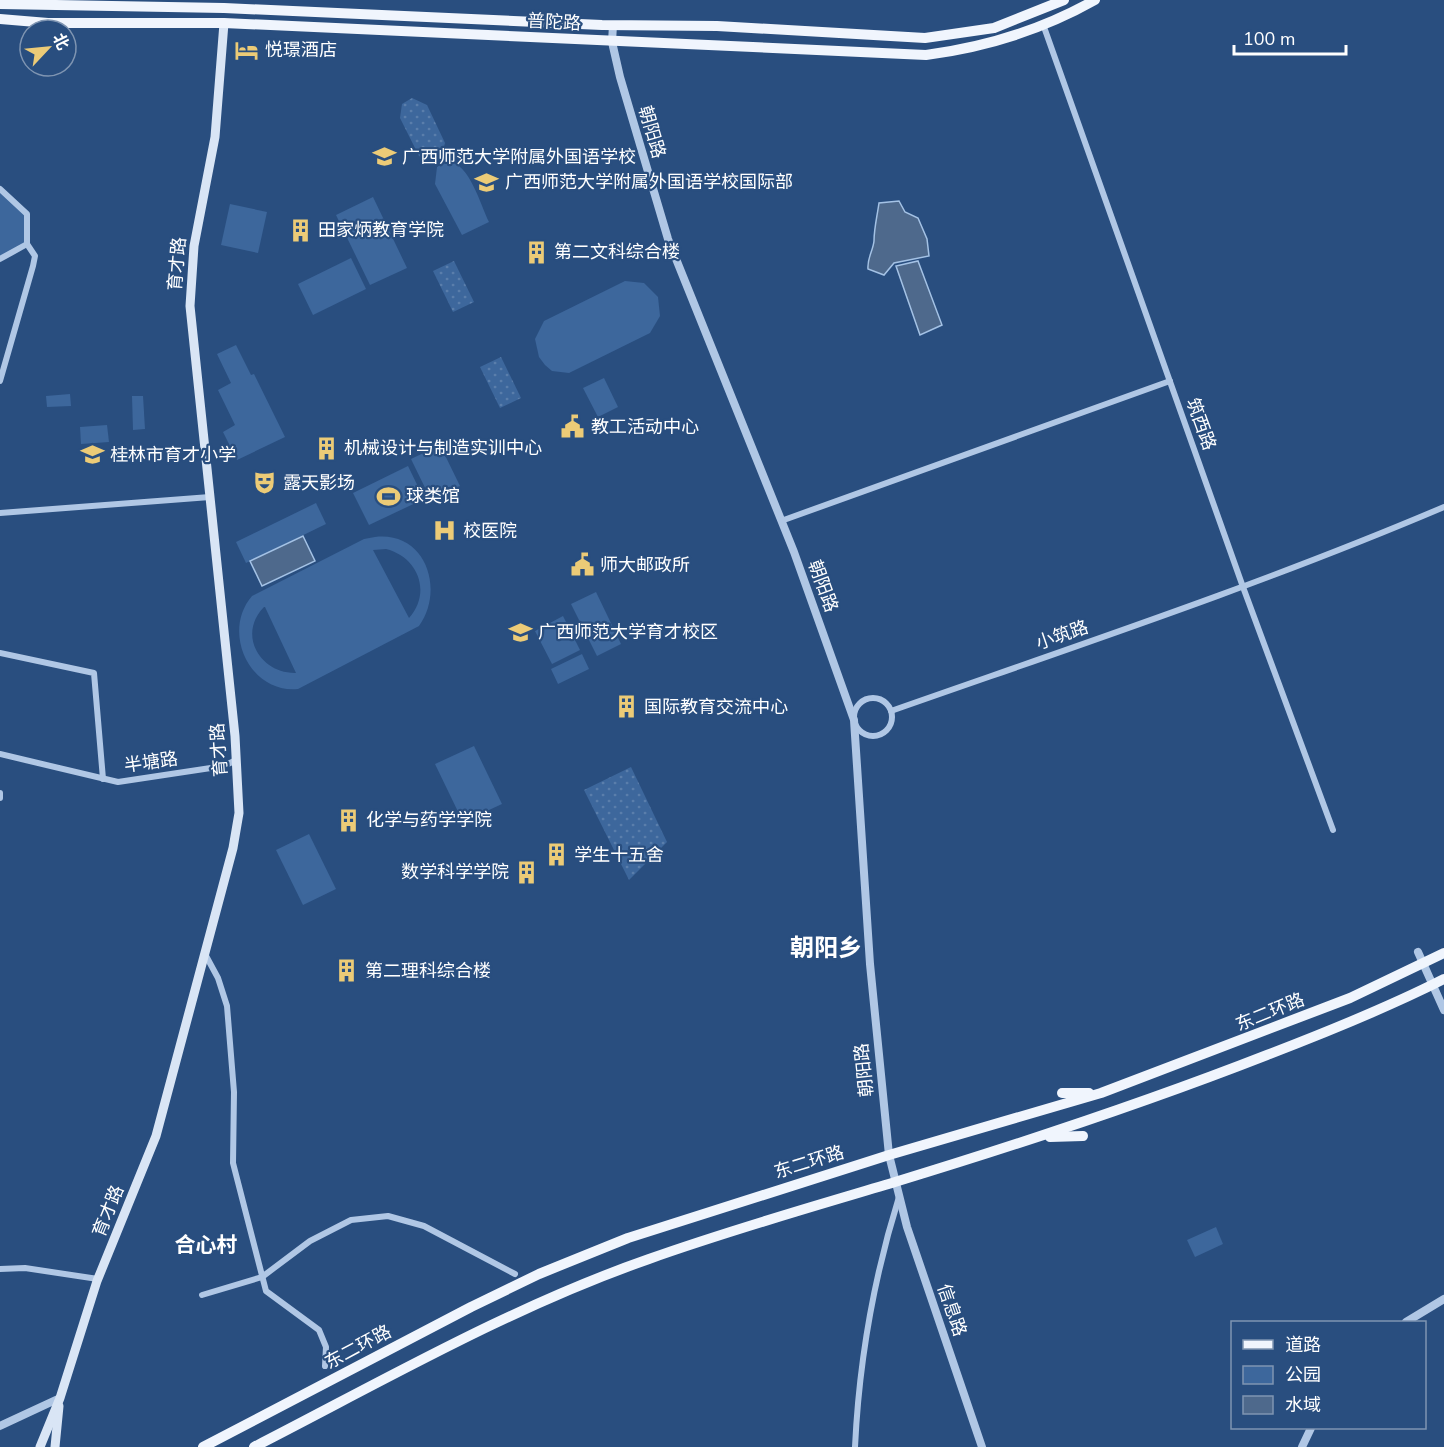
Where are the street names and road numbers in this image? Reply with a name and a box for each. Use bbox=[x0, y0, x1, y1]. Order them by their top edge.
street label: 普陀路 bbox=[526, 9, 582, 35]
street label: 朝阳路 bbox=[633, 103, 671, 161]
street label: 育才路 bbox=[163, 236, 191, 292]
street label: 筑西路 bbox=[1180, 395, 1222, 453]
street label: 朝阳路 bbox=[802, 557, 844, 615]
street label: 小筑路 bbox=[1033, 615, 1091, 655]
street label: 育才路 bbox=[205, 722, 233, 778]
street label: 半塘路 bbox=[123, 746, 179, 778]
street label: 东二环路 bbox=[1232, 987, 1308, 1037]
street label: 朝阳路 bbox=[849, 1042, 879, 1098]
street label: 东二环路 bbox=[771, 1140, 847, 1184]
street label: 育才路 bbox=[87, 1181, 129, 1241]
street label: 信息路 bbox=[932, 1281, 972, 1339]
street label: 东二环路 bbox=[321, 1320, 395, 1374]

